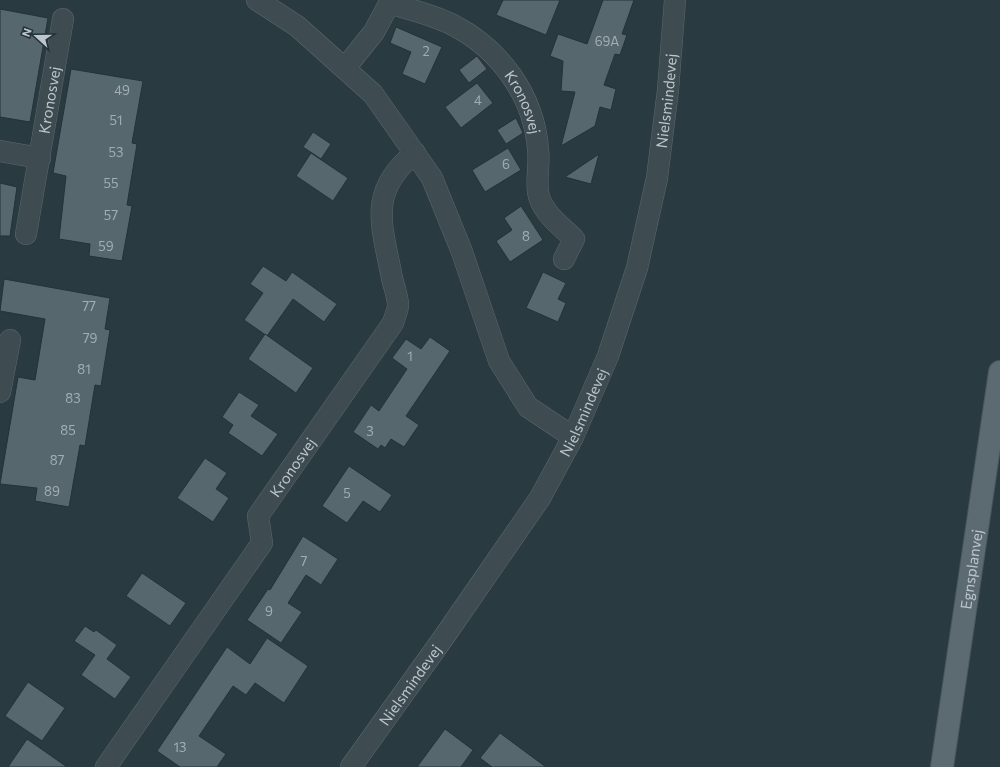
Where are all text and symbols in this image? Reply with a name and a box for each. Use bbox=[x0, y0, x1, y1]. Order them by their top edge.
north arrow bbox=[16, 16, 56, 56]
text: N bbox=[19, 26, 34, 38]
house number: 69A bbox=[595, 33, 619, 49]
house number: 2 bbox=[422, 43, 430, 59]
street label: Nielsmindevej bbox=[652, 53, 680, 149]
street label: Kronosvej bbox=[34, 65, 64, 135]
street label: Kronosvej bbox=[501, 67, 545, 135]
house number: 49 bbox=[114, 82, 130, 98]
house number: 4 bbox=[474, 92, 482, 108]
house number: 51 bbox=[109, 112, 123, 128]
house number: 53 bbox=[109, 144, 123, 160]
house number: 6 bbox=[502, 156, 510, 172]
house number: 55 bbox=[104, 175, 118, 191]
house number: 57 bbox=[104, 207, 118, 223]
house number: 8 bbox=[522, 228, 530, 244]
house number: 59 bbox=[98, 238, 114, 254]
house number: 77 bbox=[82, 298, 96, 314]
house number: 79 bbox=[83, 330, 97, 346]
house number: 1 bbox=[407, 348, 413, 364]
house number: 81 bbox=[77, 361, 91, 377]
street label: Nielsmindevej bbox=[555, 365, 611, 459]
house number: 83 bbox=[65, 390, 81, 406]
house number: 85 bbox=[60, 422, 76, 438]
house number: 3 bbox=[366, 423, 374, 439]
street label: Kronosvej bbox=[265, 434, 319, 500]
house number: 87 bbox=[50, 452, 64, 468]
house number: 89 bbox=[44, 483, 60, 499]
house number: 5 bbox=[343, 485, 351, 501]
street label: Egnsplanvej bbox=[956, 528, 986, 610]
house number: 7 bbox=[301, 553, 308, 569]
house number: 9 bbox=[265, 603, 273, 619]
street label: Nielsmindevej bbox=[375, 641, 445, 729]
house number: 13 bbox=[174, 739, 186, 755]

